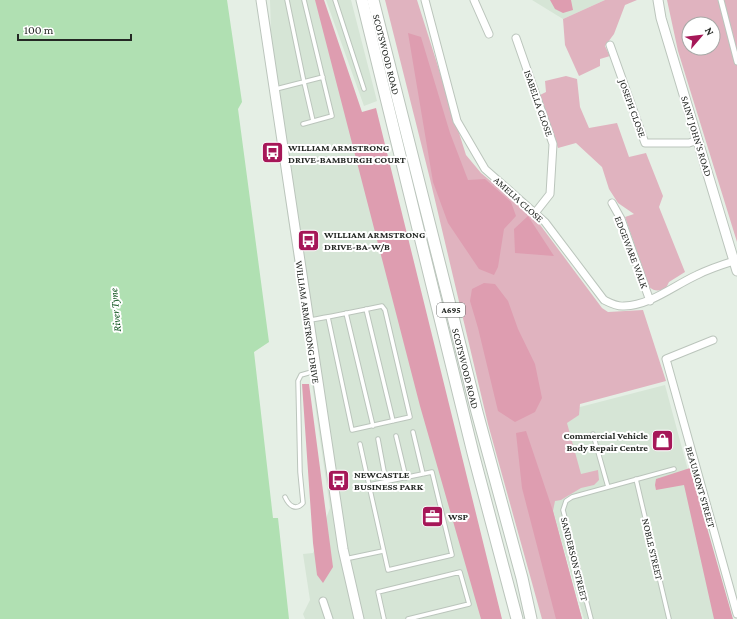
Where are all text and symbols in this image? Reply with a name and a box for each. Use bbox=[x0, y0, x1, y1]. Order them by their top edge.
street label: SCOTSWOOD ROAD bbox=[371, 13, 402, 96]
scale bar bbox=[18, 16, 131, 42]
north arrow bbox=[681, 16, 721, 56]
text: 100 m bbox=[24, 23, 54, 37]
text: N bbox=[703, 25, 717, 38]
street label: ISABELLA CLOSE bbox=[522, 69, 555, 138]
street label: JOSEPH CLOSE bbox=[617, 77, 648, 139]
street label: SAINT JOHN'S ROAD bbox=[679, 95, 714, 178]
bus stop icon: WILLIAM ARMSTRONG DRIVE-BAMBURGH COURT bbox=[260, 140, 286, 166]
place label: WILLIAM ARMSTRONG DRIVE-BAMBURGH COURT bbox=[287, 142, 406, 165]
street label: AMELIA CLOSE bbox=[492, 174, 546, 225]
street label: EDGEWARE WALK bbox=[613, 215, 650, 290]
bus stop icon: WILLIAM ARMSTRONG DRIVE-BA-W/B bbox=[295, 227, 321, 253]
place label: WILLIAM ARMSTRONG DRIVE-BA-W/B bbox=[323, 229, 426, 252]
street label: WILLIAM ARMSTRONG DRIVE bbox=[293, 260, 322, 385]
water label: River Tyne bbox=[107, 287, 124, 332]
road number: A695 bbox=[437, 303, 465, 317]
street label: SCOTSWOOD ROAD bbox=[450, 327, 481, 410]
shop icon: Commercial Vehicle Body Repair Centre bbox=[650, 428, 676, 454]
place label: Commercial Vehicle Body Repair Centre bbox=[564, 430, 648, 453]
street label: BEAUMONT STREET bbox=[684, 445, 718, 529]
bus stop icon: NEWCASTLE BUSINESS PARK bbox=[326, 467, 352, 493]
place label: NEWCASTLE BUSINESS PARK bbox=[354, 469, 424, 492]
office icon: WSP bbox=[419, 503, 445, 529]
place label: WSP bbox=[447, 511, 468, 522]
street label: SANDERSON STREET bbox=[559, 516, 590, 603]
street label: NOBLE STREET bbox=[640, 517, 665, 582]

